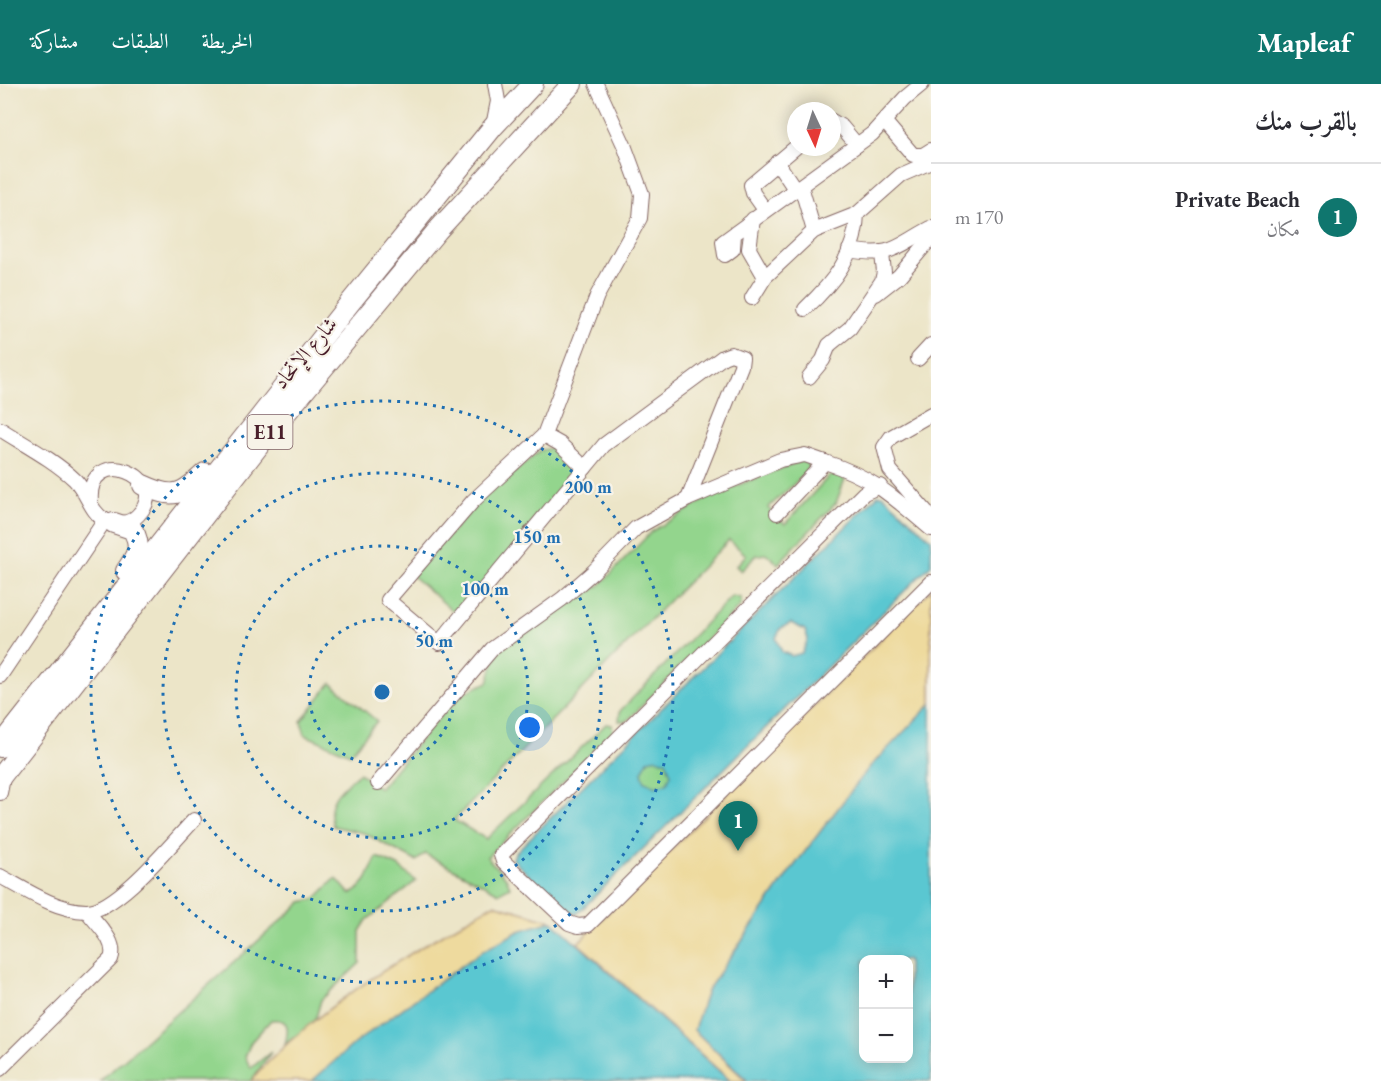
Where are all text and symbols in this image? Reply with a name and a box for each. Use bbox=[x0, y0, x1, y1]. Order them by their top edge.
text: Mapleaf bbox=[1257, 24, 1351, 60]
text: مشاركة bbox=[30, 27, 78, 54]
text: الطبقات bbox=[111, 27, 168, 54]
text: الخريطة bbox=[201, 27, 253, 54]
north arrow bbox=[787, 102, 841, 156]
text: بالقرب منك bbox=[1255, 104, 1357, 138]
text: Private Beach bbox=[1175, 185, 1300, 214]
text: 170 m bbox=[955, 204, 1003, 230]
text: 1 bbox=[1332, 204, 1343, 230]
text: مكان bbox=[1266, 216, 1300, 242]
street label: شارع الإتحاد bbox=[266, 311, 347, 398]
road number: E11 bbox=[248, 415, 292, 449]
text: 200 m bbox=[564, 475, 612, 498]
text: 150 m bbox=[513, 525, 561, 548]
text: 100 m bbox=[461, 577, 509, 600]
text: 50 m bbox=[415, 629, 453, 652]
centre of rings bbox=[372, 682, 392, 702]
your location bbox=[515, 713, 544, 742]
pin: 1 bbox=[718, 802, 758, 851]
map controls bbox=[859, 955, 913, 1063]
button: + bbox=[859, 955, 913, 1009]
button: − bbox=[859, 1009, 913, 1063]

